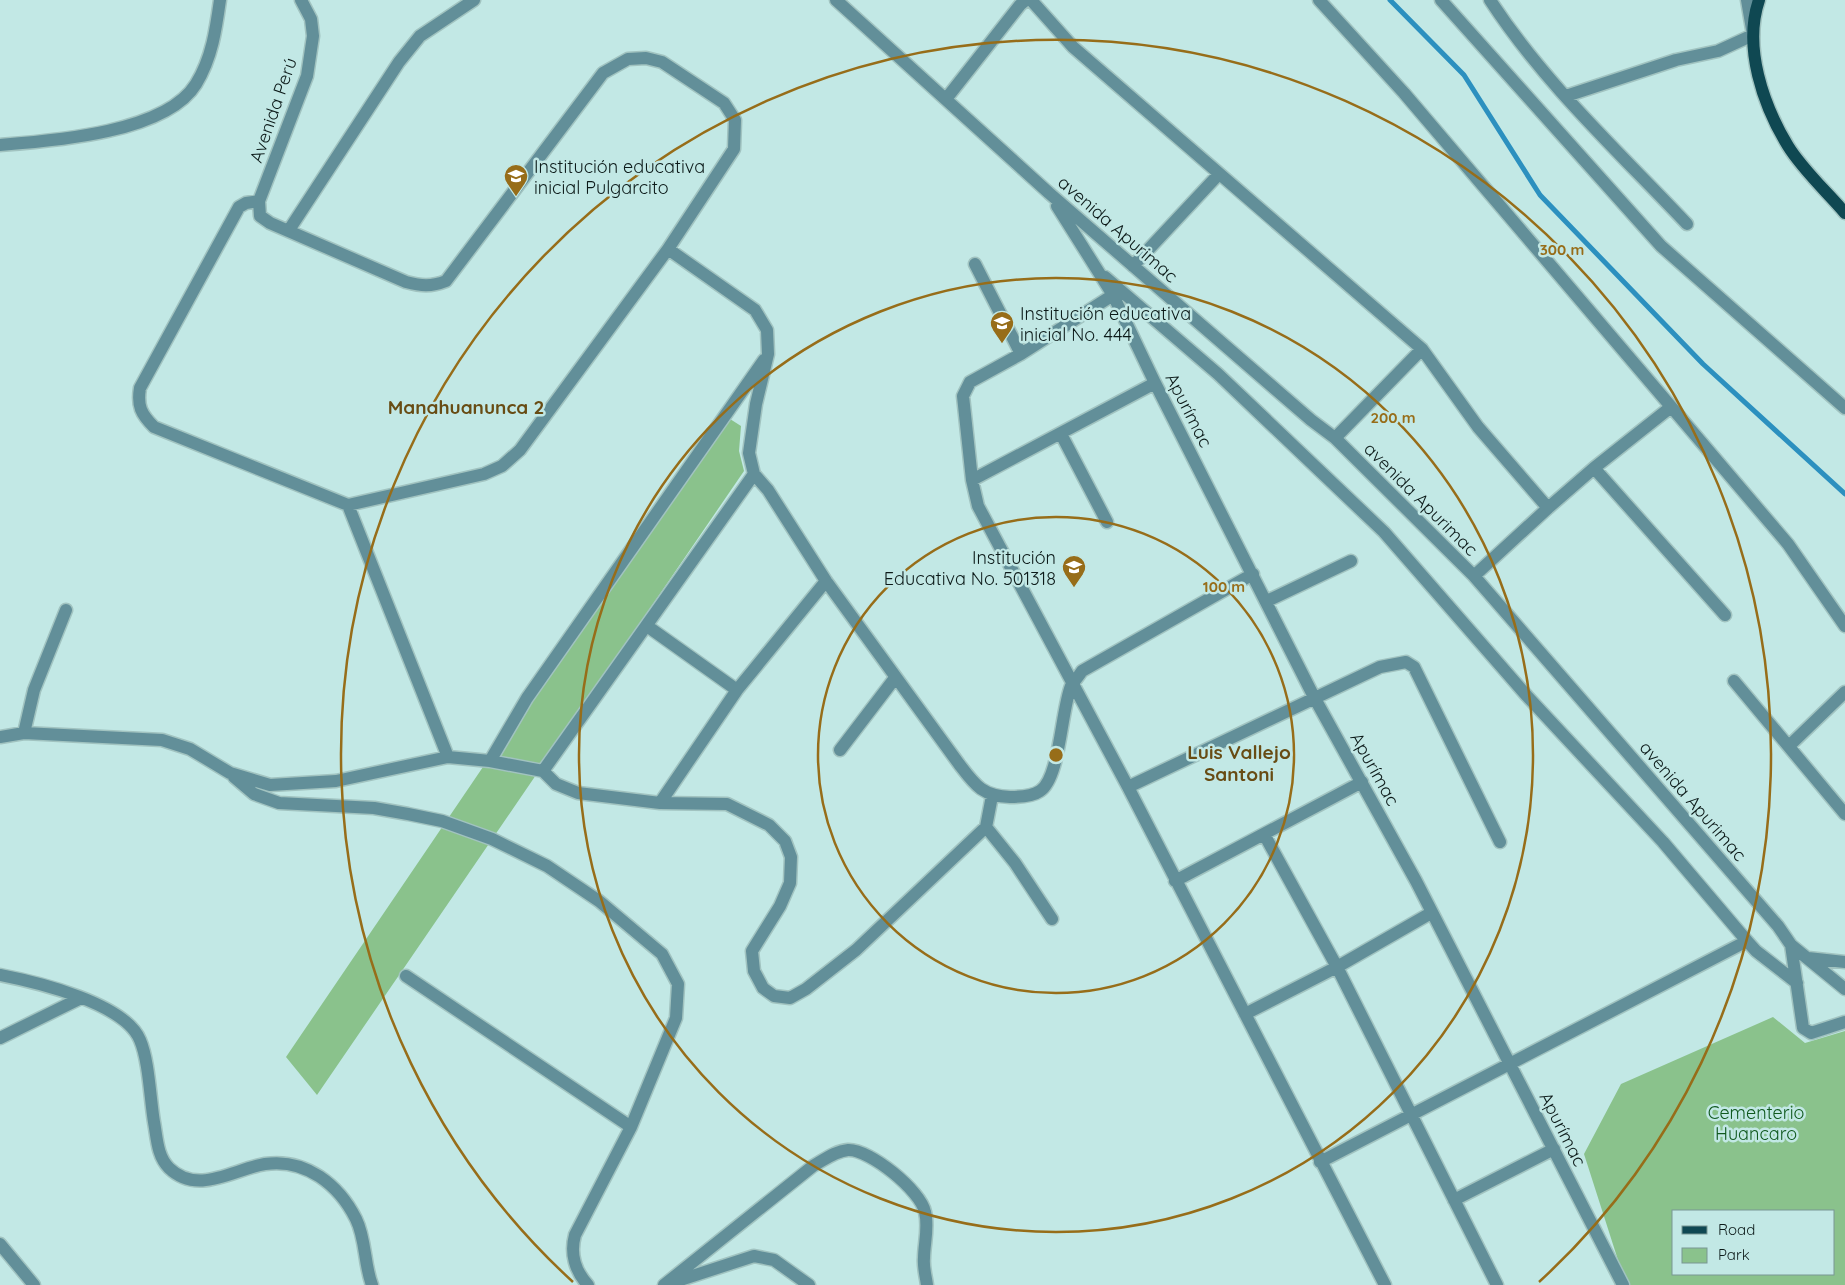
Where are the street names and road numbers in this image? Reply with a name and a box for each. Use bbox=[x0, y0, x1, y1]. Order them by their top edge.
street label: Avenida Perú bbox=[244, 54, 302, 166]
street label: avenida Apurimac bbox=[1053, 171, 1183, 287]
street label: Apurímac bbox=[1161, 369, 1217, 451]
street label: avenida Apurimac bbox=[1359, 437, 1483, 561]
street label: Apurímac bbox=[1345, 728, 1405, 810]
street label: avenida Apurimac bbox=[1635, 736, 1751, 866]
street label: Apurímac bbox=[1535, 1088, 1591, 1170]

